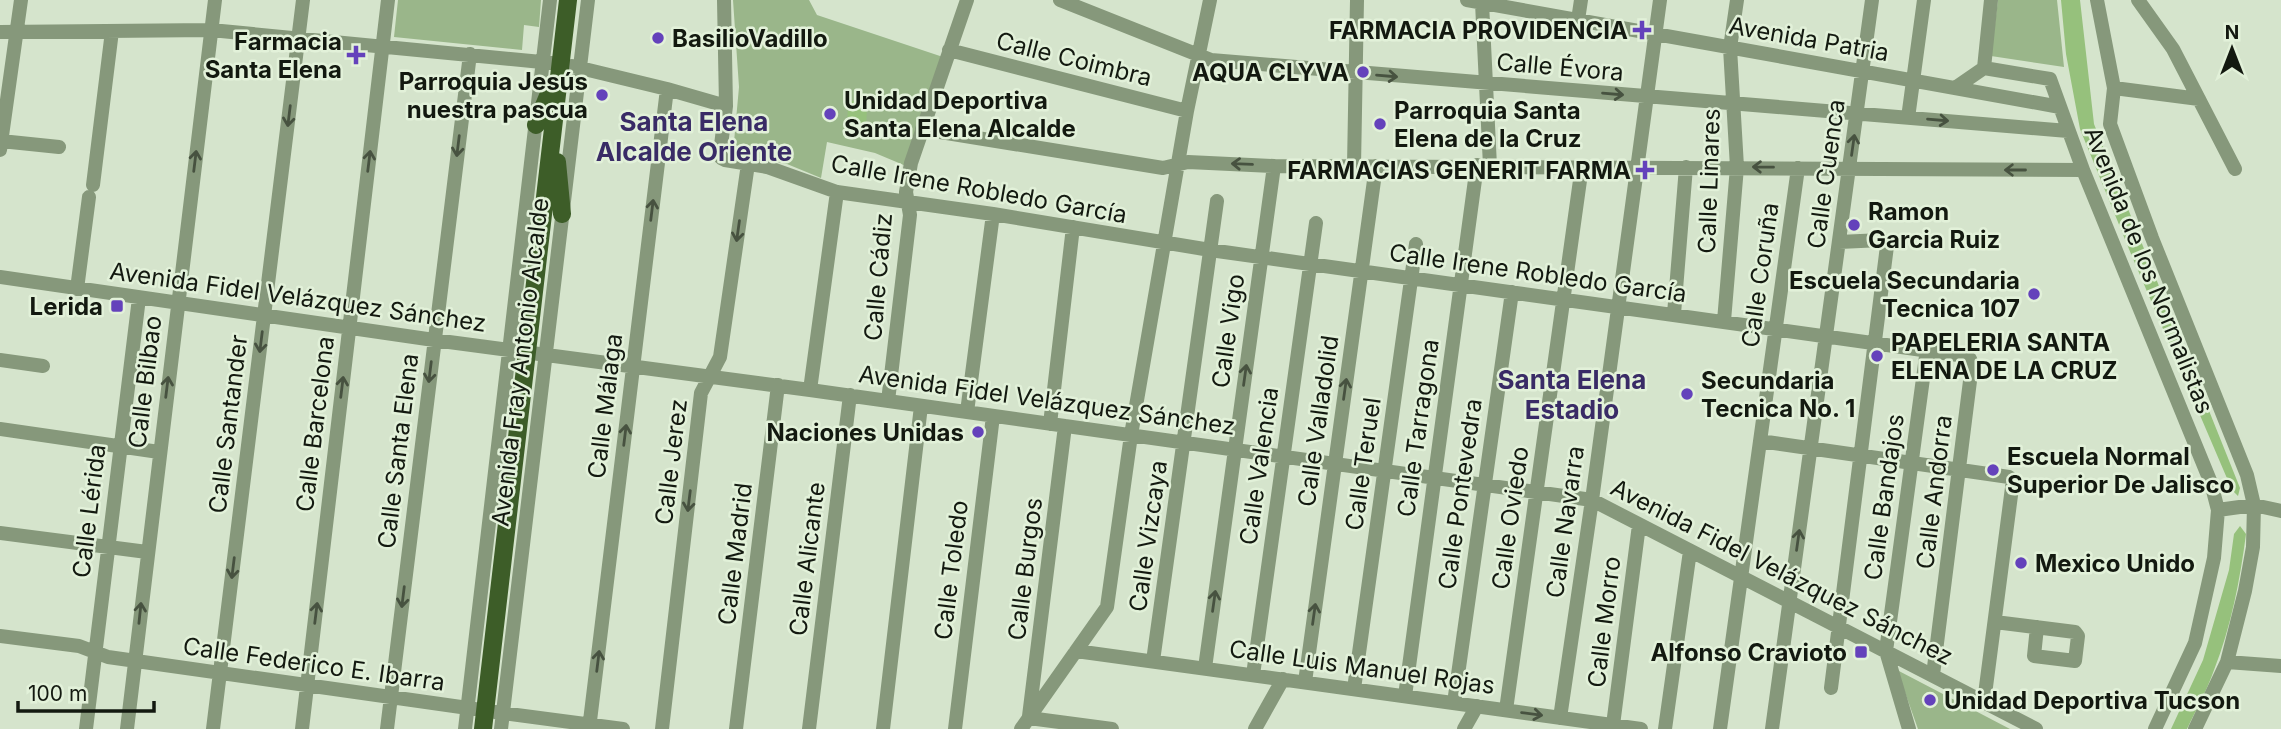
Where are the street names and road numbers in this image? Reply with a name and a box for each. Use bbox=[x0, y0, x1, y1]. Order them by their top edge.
street label: Avenida Patria bbox=[1727, 11, 1891, 67]
street label: Calle Coimbra bbox=[993, 26, 1155, 92]
street label: Calle Évora bbox=[1495, 46, 1625, 87]
street label: Calle Cuenca bbox=[1801, 97, 1851, 251]
street label: Calle Linares bbox=[1692, 108, 1726, 254]
street label: Avenida de los Normalistas bbox=[2078, 122, 2220, 418]
street label: Calle Irene Robledo García bbox=[829, 149, 1129, 229]
street label: Avenida Fray Antonio Alcalde bbox=[485, 196, 555, 528]
street label: Calle Coruña bbox=[1735, 201, 1785, 349]
street label: Calle Cádiz bbox=[858, 212, 898, 342]
street label: Calle Irene Robledo García bbox=[1387, 238, 1689, 308]
street label: Avenida Fidel Velázquez Sánchez bbox=[108, 256, 488, 338]
street label: Calle Vigo bbox=[1206, 272, 1250, 390]
street label: Calle Bilbao bbox=[122, 314, 168, 450]
street label: Calle Málaga bbox=[582, 332, 628, 480]
street label: Calle Santander bbox=[203, 333, 253, 515]
street label: Calle Valladolid bbox=[1292, 333, 1344, 509]
street label: Calle Barcelona bbox=[290, 335, 340, 513]
street label: Calle Tarragona bbox=[1391, 337, 1445, 519]
street label: Calle Santa Elena bbox=[372, 352, 424, 550]
street label: Avenida Fidel Velázquez Sánchez bbox=[857, 359, 1237, 441]
street label: Calle Valencia bbox=[1234, 385, 1284, 547]
street label: Calle Teruel bbox=[1339, 396, 1387, 532]
street label: Calle Jerez bbox=[649, 397, 693, 527]
street label: Calle Pontevedra bbox=[1432, 397, 1488, 591]
street label: Calle Bandajos bbox=[1858, 412, 1910, 582]
street label: Calle Andorra bbox=[1910, 413, 1958, 571]
street label: Calle Lérida bbox=[66, 443, 112, 579]
street label: Calle Navarra bbox=[1540, 444, 1590, 600]
street label: Calle Oviedo bbox=[1486, 445, 1534, 591]
street label: Calle Vizcaya bbox=[1123, 458, 1173, 614]
street label: Avenida Fidel Velázquez Sánchez bbox=[1606, 473, 1958, 671]
street label: Calle Alicante bbox=[783, 480, 831, 638]
street label: Calle Madrid bbox=[712, 481, 758, 627]
street label: Calle Burgos bbox=[1002, 496, 1048, 642]
street label: Calle Toledo bbox=[928, 499, 974, 641]
street label: Calle Morro bbox=[1582, 555, 1626, 689]
street label: Calle Federico E. Ibarra bbox=[181, 631, 447, 697]
street label: Calle Luis Manuel Rojas bbox=[1227, 634, 1497, 700]

